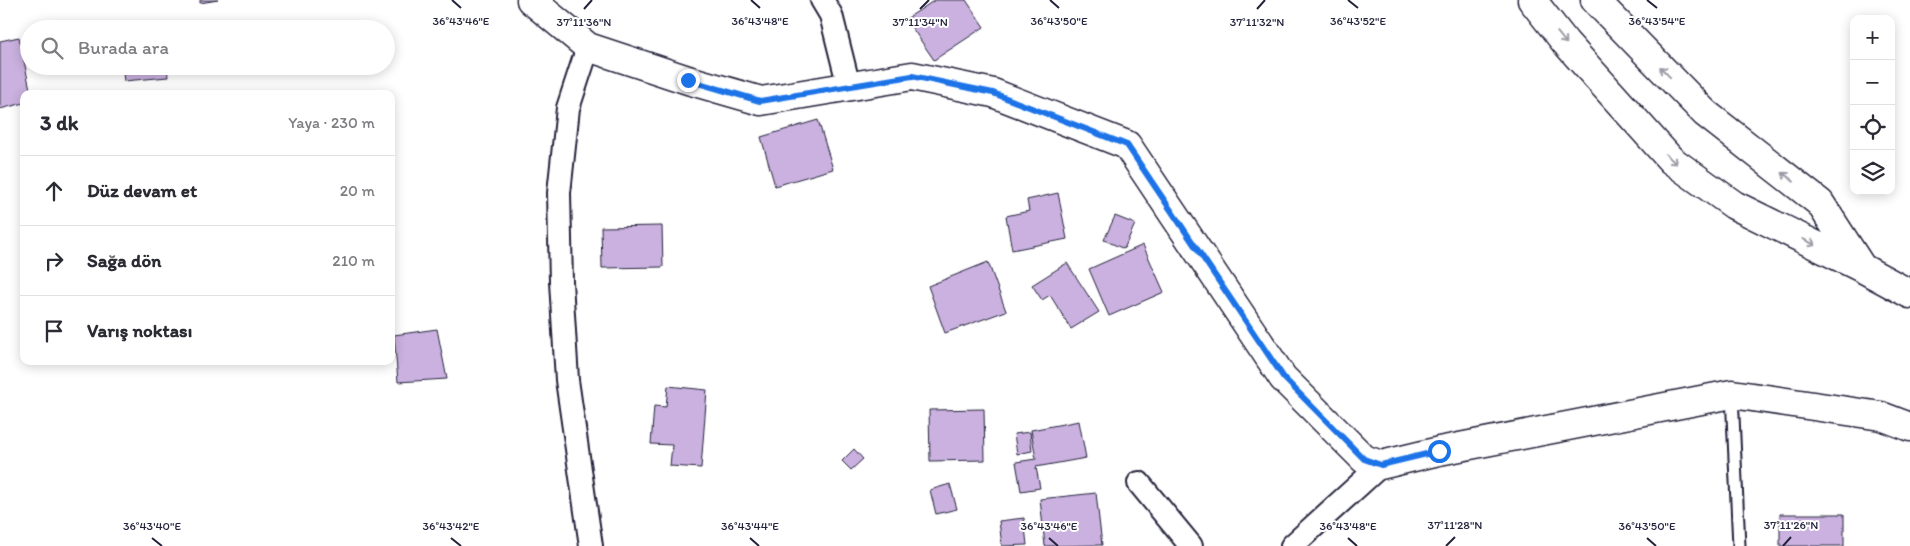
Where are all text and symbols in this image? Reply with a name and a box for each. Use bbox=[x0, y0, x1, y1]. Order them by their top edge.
text: 36°43'46"E bbox=[433, 14, 490, 28]
text: 36°43'48"E bbox=[731, 14, 789, 28]
text: 36°43'50"E bbox=[1030, 14, 1088, 28]
text: 36°43'52"E bbox=[1330, 14, 1386, 28]
text: 36°43'54"E bbox=[1629, 14, 1686, 28]
text: 37°11'36"N bbox=[557, 15, 611, 29]
text: 37°11'34"N bbox=[892, 15, 948, 29]
text: 37°11'32"N bbox=[1230, 15, 1284, 29]
map controls bbox=[1850, 15, 1895, 195]
button: + bbox=[1850, 15, 1895, 60]
search box bbox=[20, 20, 395, 75]
one-way arrow bbox=[1557, 31, 1568, 44]
icon: search bbox=[38, 34, 66, 62]
text: Burada ara bbox=[78, 36, 169, 59]
button: − bbox=[1850, 60, 1895, 105]
one-way arrow bbox=[1659, 65, 1671, 78]
route end bbox=[677, 69, 700, 92]
button: locate bbox=[1850, 105, 1895, 150]
text: 3 dk bbox=[40, 110, 78, 135]
text: Yaya · 230 m bbox=[288, 113, 375, 132]
button: layers bbox=[1850, 150, 1895, 195]
one-way arrow bbox=[1664, 153, 1677, 165]
one-way arrow bbox=[1781, 172, 1794, 183]
icon: ahead bbox=[40, 177, 68, 205]
text: Düz devam et bbox=[87, 179, 197, 202]
text: 20 m bbox=[340, 181, 375, 200]
one-way arrow bbox=[1802, 237, 1817, 247]
icon: right bbox=[40, 247, 68, 275]
text: Sağa dön bbox=[87, 249, 161, 272]
text: 210 m bbox=[332, 251, 375, 270]
icon: arrive bbox=[40, 317, 68, 345]
text: Varış noktası bbox=[87, 319, 192, 342]
route start bbox=[1428, 440, 1451, 463]
text: 37°11'28"N bbox=[1428, 518, 1482, 532]
text: 37°11'26"N bbox=[1764, 518, 1818, 532]
text: 36°43'40"E bbox=[123, 519, 181, 533]
text: 36°43'42"E bbox=[423, 519, 480, 533]
text: 36°43'44"E bbox=[721, 519, 779, 533]
text: 36°43'46"E bbox=[1021, 519, 1078, 533]
text: 36°43'48"E bbox=[1319, 519, 1377, 533]
text: 36°43'50"E bbox=[1618, 519, 1676, 533]

